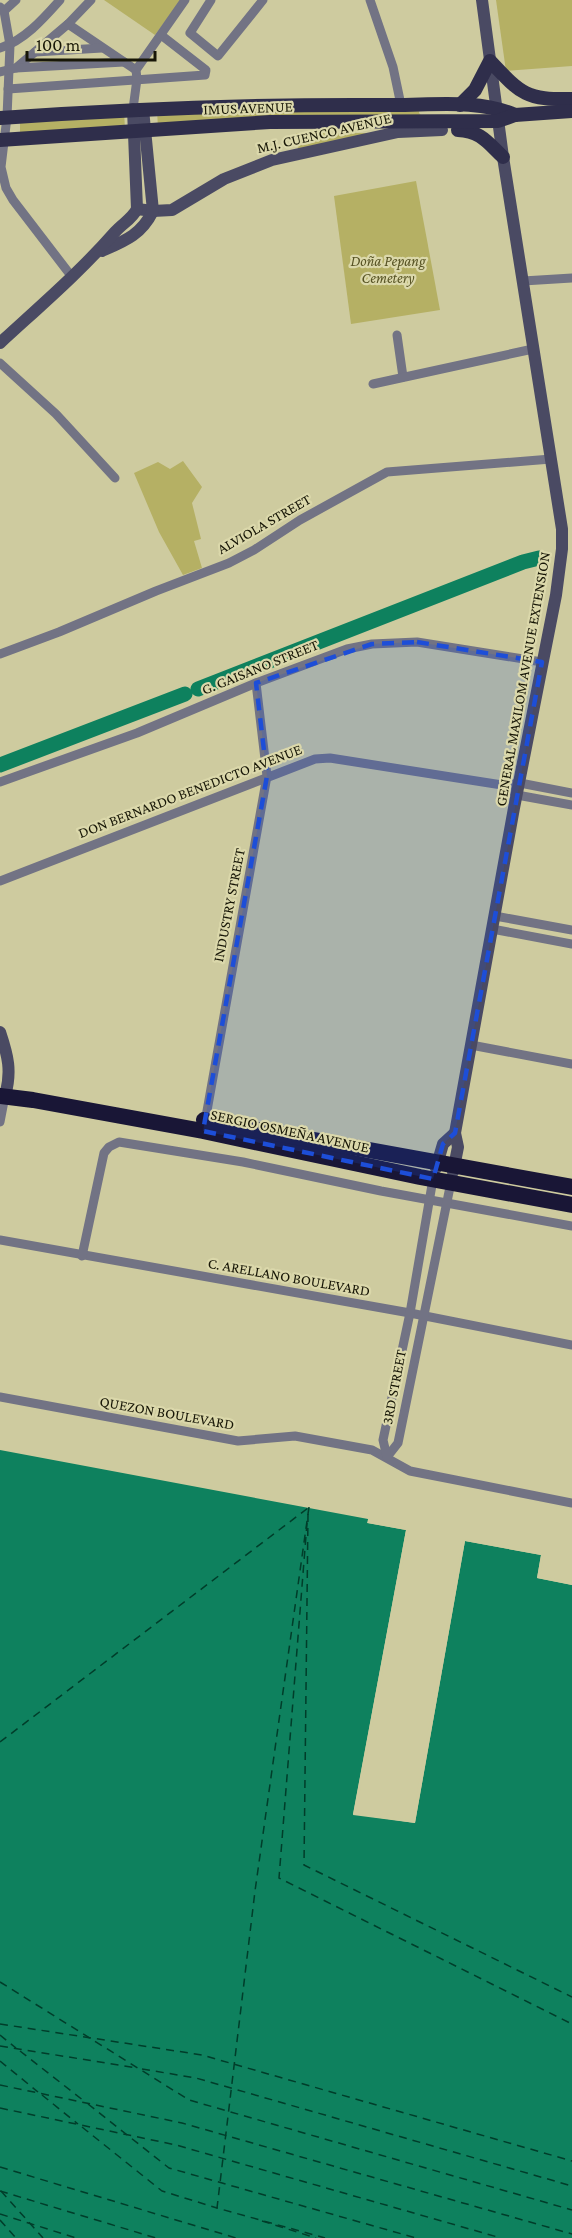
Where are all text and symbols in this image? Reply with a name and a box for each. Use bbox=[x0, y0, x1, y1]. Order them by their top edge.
scale bar bbox=[27, 24, 154, 62]
text: 100 m bbox=[36, 35, 81, 55]
street label: IMUS AVENUE bbox=[203, 98, 293, 118]
street label: M.J. CUENCO AVENUE bbox=[255, 110, 393, 157]
park label: Doña Pepang Cemetery bbox=[350, 253, 426, 287]
street label: ALVIOLA STREET bbox=[214, 491, 314, 557]
street label: GENERAL MAXILOM AVENUE EXTENSION bbox=[493, 550, 553, 807]
street label: G. GAISANO STREET bbox=[199, 636, 321, 698]
street label: DON BERNARDO BENEDICTO AVENUE bbox=[76, 741, 304, 841]
street label: INDUSTRY STREET bbox=[210, 847, 248, 963]
street label: SERGIO OSMEÑA AVENUE bbox=[209, 1106, 371, 1156]
street label: C. ARELLANO BOULEVARD bbox=[207, 1255, 371, 1299]
street label: 3RD STREET bbox=[379, 1348, 409, 1426]
street label: QUEZON BOULEVARD bbox=[98, 1393, 236, 1433]

